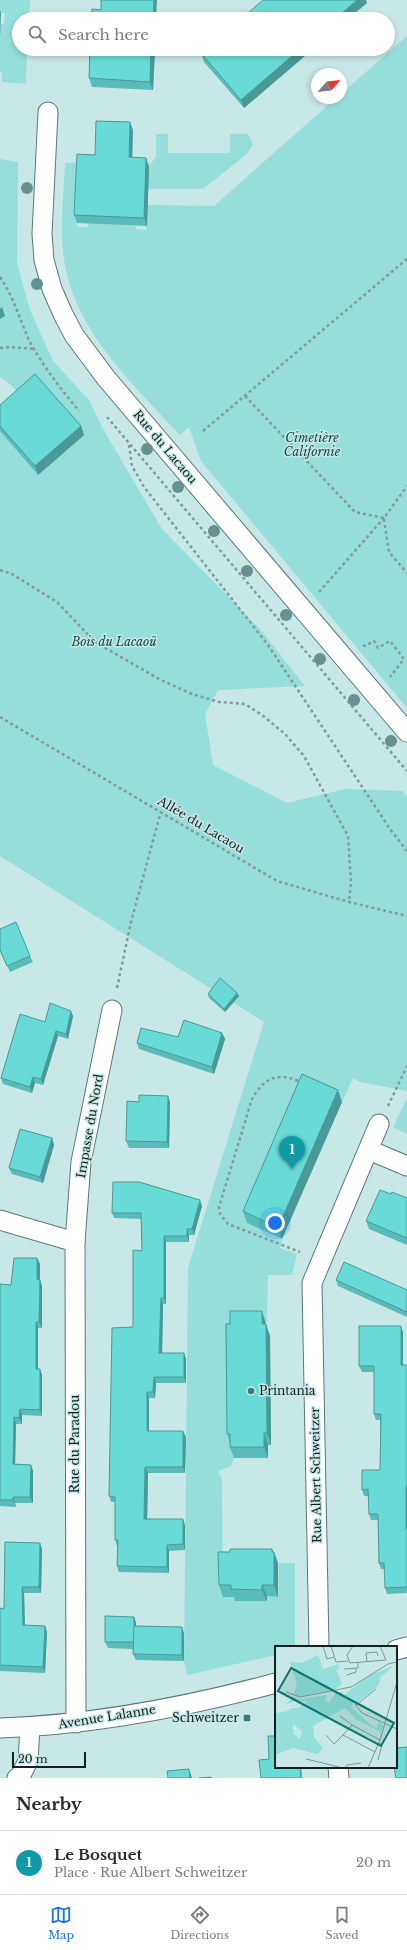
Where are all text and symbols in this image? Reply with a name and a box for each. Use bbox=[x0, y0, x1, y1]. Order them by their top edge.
search box bbox=[12, 12, 395, 56]
icon: search bbox=[26, 23, 48, 45]
text: Search here bbox=[58, 25, 149, 44]
north arrow bbox=[311, 68, 347, 104]
street label: Rue du Lacaou bbox=[130, 407, 201, 487]
park label: Cimetière Californie bbox=[284, 430, 341, 459]
park label: Bois du Lacaoü bbox=[70, 634, 157, 649]
street label: Allée du Lacaou bbox=[154, 792, 247, 856]
street label: Impasse du Nord bbox=[73, 1073, 106, 1179]
pin: 1 bbox=[279, 1136, 305, 1169]
your location bbox=[265, 1213, 285, 1233]
place label: Printania bbox=[259, 1383, 316, 1398]
marker: Printania bbox=[246, 1386, 256, 1396]
street label: Rue du Paradou bbox=[67, 1395, 82, 1493]
street label: Rue Albert Schweitzer bbox=[307, 1407, 324, 1543]
inset map bbox=[275, 1646, 397, 1768]
street label: Avenue Lalanne bbox=[56, 1701, 157, 1732]
place label: Schweitzer bbox=[172, 1710, 239, 1725]
marker: Schweitzer bbox=[242, 1713, 252, 1723]
scale bar bbox=[12, 1750, 86, 1769]
text: 20 m bbox=[18, 1752, 48, 1766]
text: Nearby bbox=[16, 1794, 82, 1815]
text: Le Bosquet bbox=[54, 1845, 142, 1864]
text: 1 bbox=[26, 1854, 32, 1871]
text: 20 m bbox=[356, 1854, 391, 1871]
text: Place · Rue Albert Schweitzer bbox=[54, 1864, 247, 1881]
tab: Map bbox=[48, 1904, 74, 1942]
tab: Directions bbox=[170, 1904, 229, 1942]
tab: Saved bbox=[326, 1904, 359, 1942]

